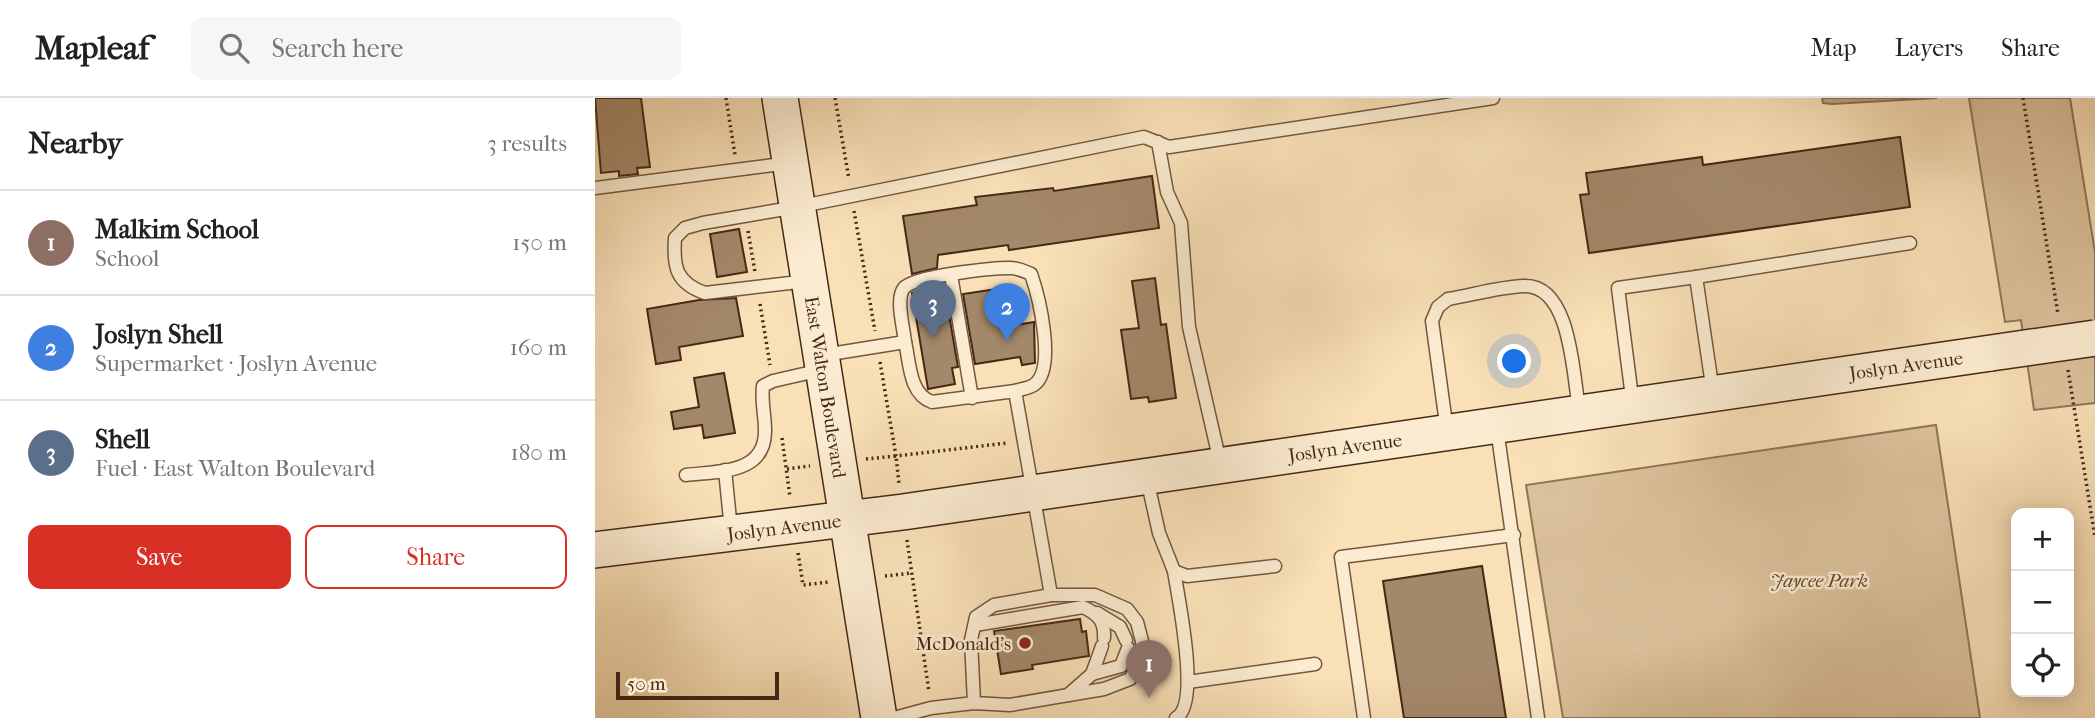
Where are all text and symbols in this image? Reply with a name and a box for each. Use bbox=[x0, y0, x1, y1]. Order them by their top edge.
search box bbox=[191, 17, 681, 80]
text: Mapleaf bbox=[35, 29, 149, 68]
icon: search bbox=[215, 29, 253, 67]
text: Search here bbox=[271, 33, 403, 64]
text: Map bbox=[1811, 34, 1857, 62]
text: Layers bbox=[1895, 34, 1963, 62]
text: Share bbox=[2001, 34, 2060, 62]
text: Nearby bbox=[28, 126, 123, 161]
text: 3 results bbox=[487, 130, 567, 157]
text: Malkim School bbox=[95, 214, 259, 245]
text: 1 bbox=[47, 229, 55, 256]
text: 150 m bbox=[512, 229, 567, 256]
text: School bbox=[95, 245, 159, 272]
pin: 3 bbox=[910, 280, 956, 338]
pin: 2 bbox=[984, 283, 1030, 341]
street label: East Walton Boulevard bbox=[800, 295, 850, 480]
text: Joslyn Shell bbox=[95, 319, 223, 350]
text: 2 bbox=[45, 334, 57, 361]
text: 160 m bbox=[510, 334, 567, 361]
your location bbox=[1497, 344, 1531, 378]
street label: Joslyn Avenue bbox=[1846, 347, 1964, 385]
text: Supermarket · Joslyn Avenue bbox=[95, 350, 377, 377]
text: Shell bbox=[95, 424, 150, 455]
street label: Joslyn Avenue bbox=[1285, 429, 1403, 467]
text: 3 bbox=[46, 439, 56, 466]
text: 180 m bbox=[510, 439, 567, 466]
text: Fuel · East Walton Boulevard bbox=[95, 455, 375, 482]
map controls bbox=[2011, 508, 2074, 697]
button: + bbox=[2011, 508, 2074, 571]
street label: Joslyn Avenue bbox=[724, 510, 842, 546]
button: Save bbox=[28, 525, 291, 589]
button: Share bbox=[305, 525, 567, 589]
park label: Jaycee Park bbox=[1770, 570, 1868, 592]
button: − bbox=[2011, 571, 2074, 634]
place label: McDonald's bbox=[915, 633, 1011, 655]
button: locate bbox=[2011, 634, 2074, 697]
marker: McDonald's bbox=[1017, 635, 1033, 651]
pin: 1 bbox=[1126, 640, 1172, 698]
scale bar bbox=[616, 669, 779, 701]
text: 50 m bbox=[627, 673, 666, 695]

